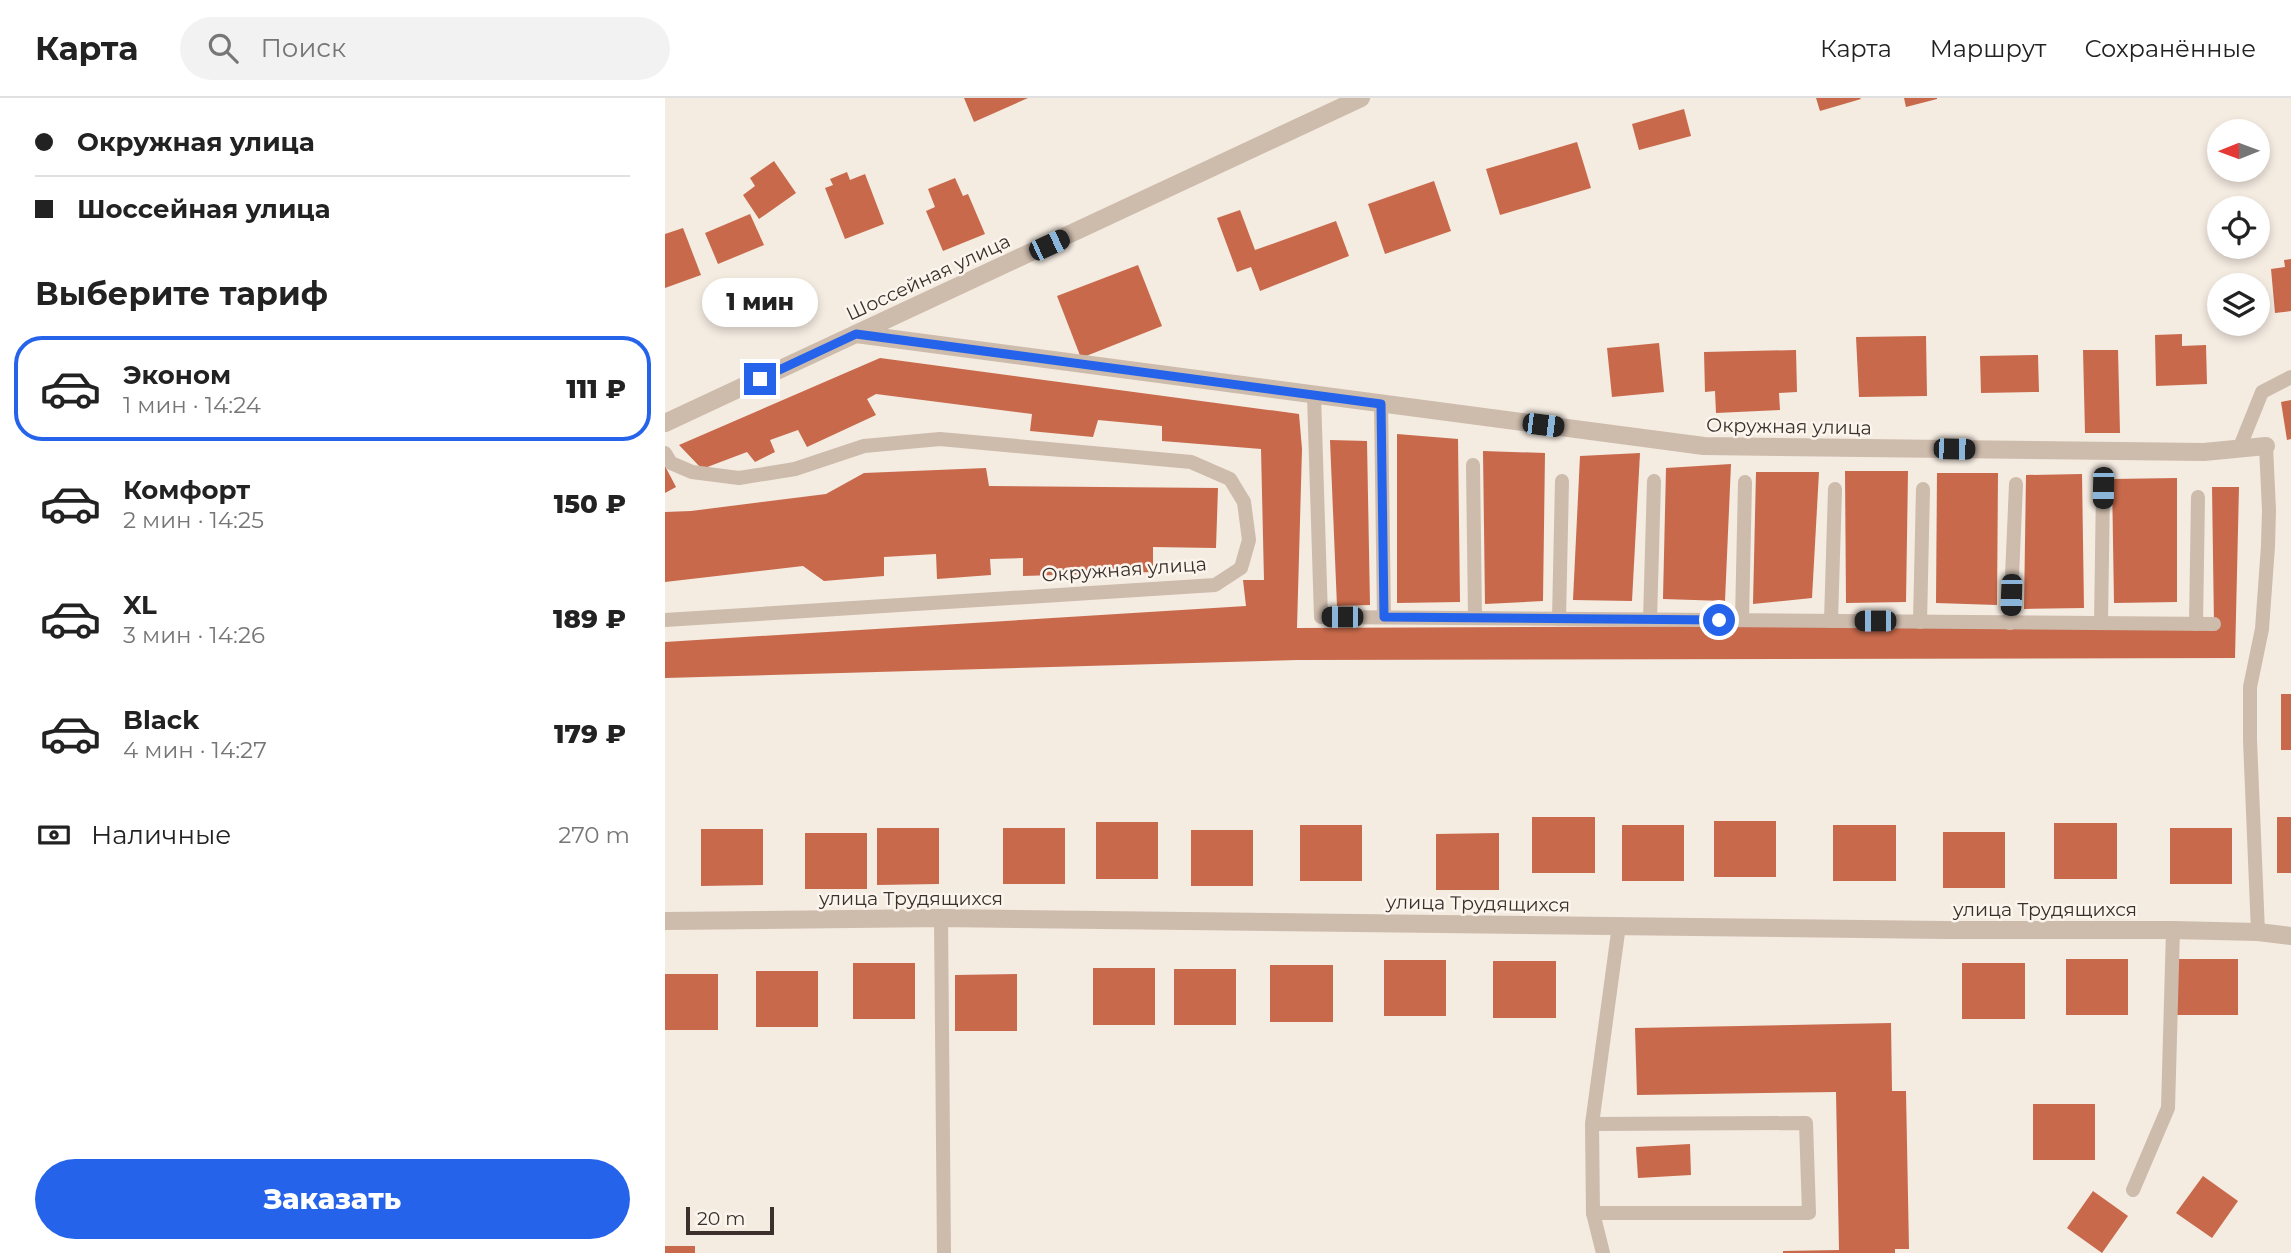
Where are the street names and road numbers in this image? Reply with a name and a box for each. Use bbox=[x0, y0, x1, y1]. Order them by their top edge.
street label: Шоссейная улица bbox=[842, 229, 1014, 326]
street label: Окружная улица bbox=[1706, 414, 1872, 439]
street label: Окружная улица bbox=[1041, 552, 1207, 587]
street label: улица Трудящихся bbox=[818, 887, 1003, 910]
street label: улица Трудящихся bbox=[1385, 890, 1570, 917]
street label: улица Трудящихся bbox=[1952, 898, 2137, 921]

